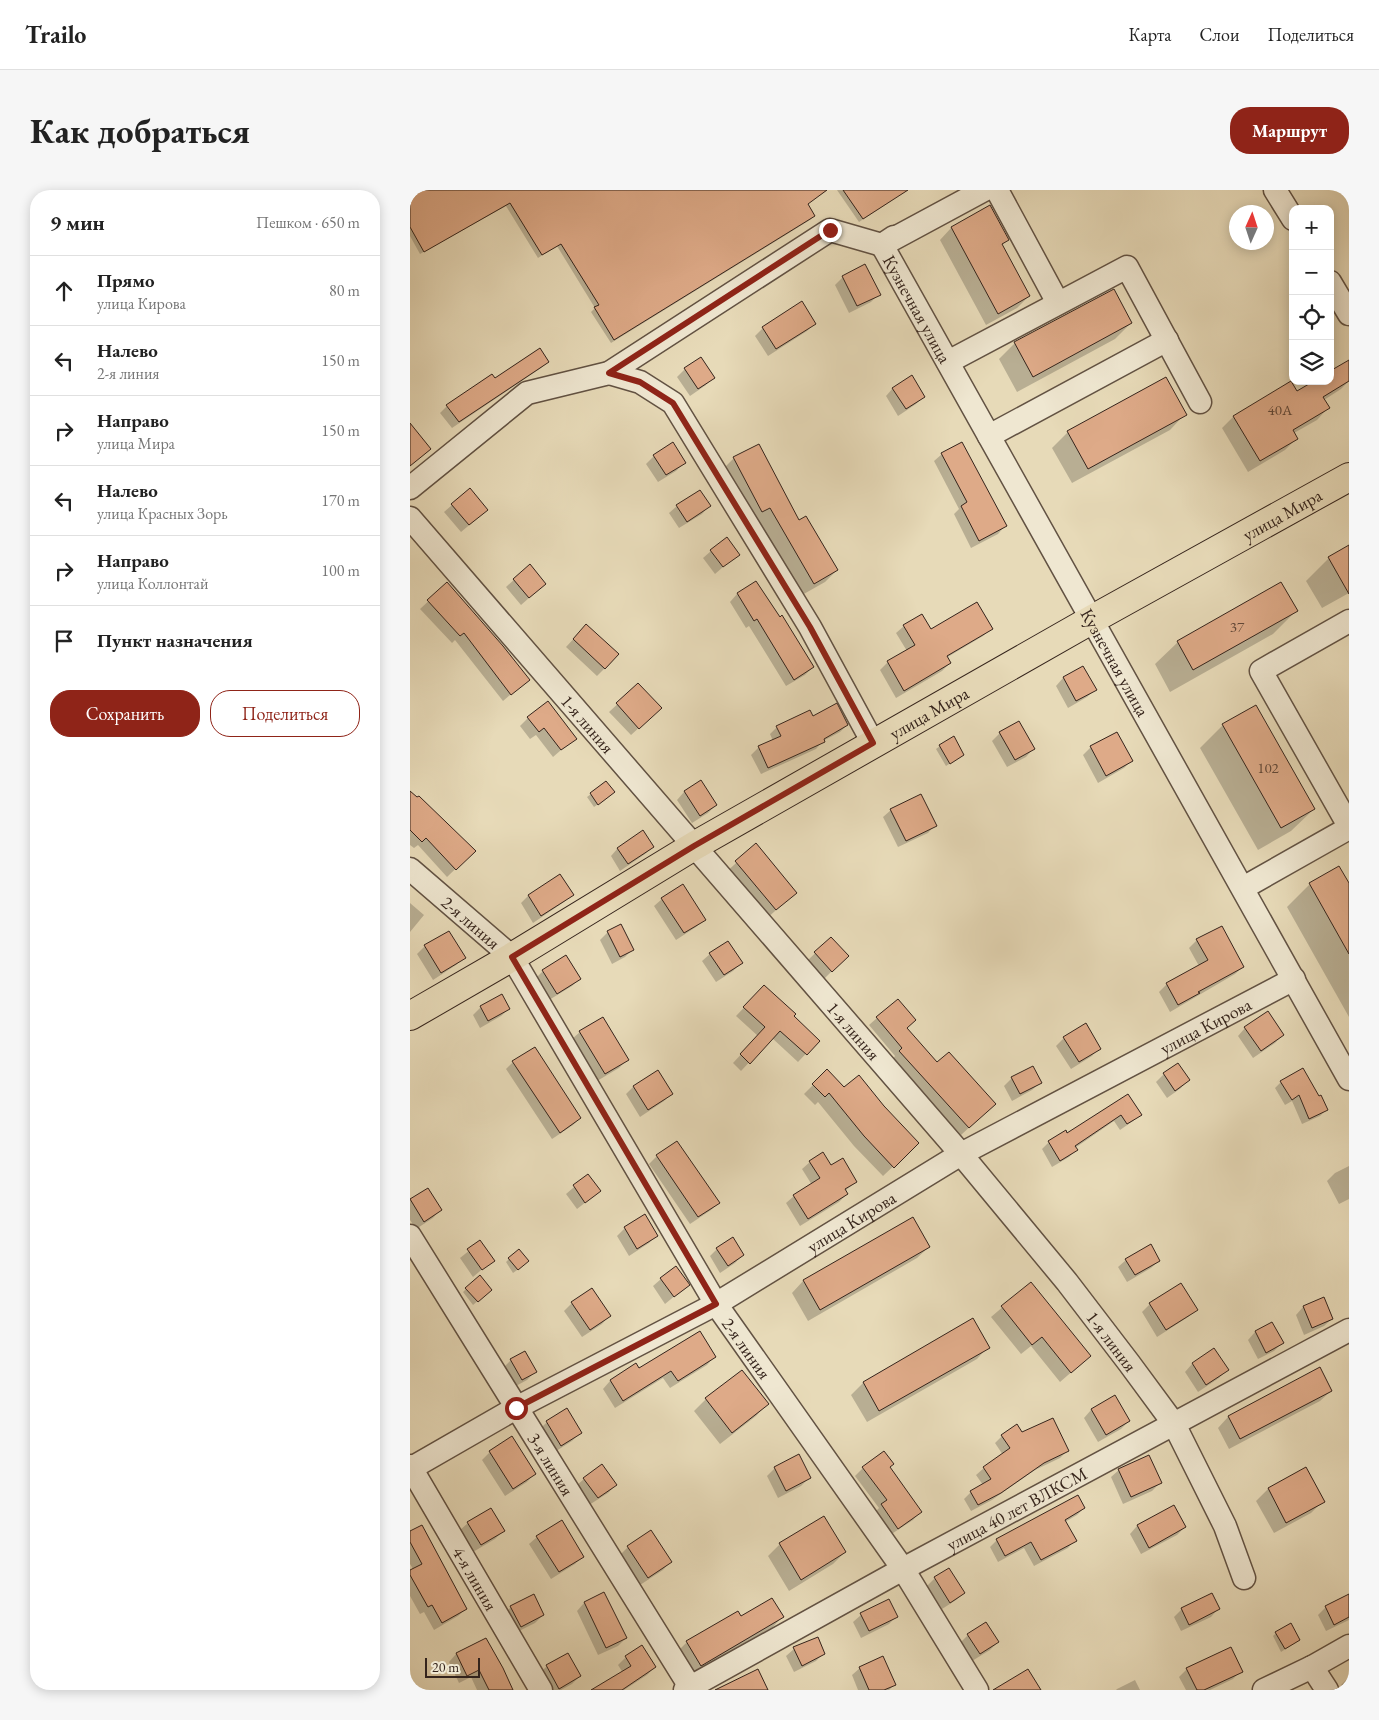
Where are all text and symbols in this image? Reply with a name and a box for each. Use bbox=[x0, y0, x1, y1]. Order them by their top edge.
text: Trailo bbox=[25, 19, 86, 50]
text: Карта bbox=[1129, 23, 1172, 46]
text: Слои bbox=[1200, 23, 1239, 46]
text: Поделиться bbox=[1267, 23, 1354, 46]
button: Маршрут bbox=[1230, 107, 1349, 154]
text: Как добраться bbox=[30, 108, 250, 153]
north arrow bbox=[1229, 205, 1274, 250]
map controls bbox=[1289, 205, 1334, 385]
button: + bbox=[1289, 205, 1334, 250]
text: 9 мин bbox=[50, 209, 105, 236]
text: Пешком · 650 m bbox=[256, 212, 360, 233]
route end bbox=[819, 219, 842, 242]
button: − bbox=[1289, 250, 1334, 295]
street label: Кузнечная улица bbox=[878, 251, 958, 368]
text: Прямо bbox=[97, 268, 155, 293]
icon: ahead bbox=[50, 277, 78, 305]
text: 80 m bbox=[329, 280, 360, 301]
text: улица Кирова bbox=[97, 293, 186, 314]
button: locate bbox=[1289, 295, 1334, 340]
text: Налево bbox=[97, 338, 158, 363]
button: layers bbox=[1289, 340, 1334, 385]
icon: left bbox=[50, 347, 78, 375]
text: 150 m bbox=[321, 350, 360, 371]
text: 2-я линия bbox=[97, 363, 160, 384]
house number: 40А bbox=[1268, 400, 1293, 419]
text: Направо bbox=[97, 408, 169, 433]
icon: right bbox=[50, 417, 78, 445]
text: 150 m bbox=[321, 420, 360, 441]
text: улица Мира bbox=[97, 433, 175, 454]
text: Налево bbox=[97, 478, 158, 503]
street label: улица Мира bbox=[1238, 483, 1326, 546]
icon: left bbox=[50, 487, 78, 515]
text: 170 m bbox=[321, 490, 360, 511]
text: улица Красных Зорь bbox=[97, 503, 228, 524]
text: Направо bbox=[97, 548, 169, 573]
icon: right bbox=[50, 557, 78, 585]
text: 100 m bbox=[321, 560, 360, 581]
text: улица Коллонтай bbox=[97, 573, 208, 594]
street label: Кузнечная улица bbox=[1076, 604, 1155, 721]
house number: 37 bbox=[1230, 617, 1245, 636]
icon: arrive bbox=[50, 627, 78, 655]
text: Пункт назначения bbox=[97, 628, 253, 653]
street label: улица Мира bbox=[885, 680, 973, 744]
street label: 1-я линия bbox=[556, 689, 620, 758]
button: Сохранить bbox=[50, 690, 200, 737]
button: Поделиться bbox=[210, 690, 360, 737]
house number: 102 bbox=[1257, 758, 1280, 777]
street label: 2-я линия bbox=[437, 890, 505, 954]
street label: улица Кирова bbox=[1156, 992, 1256, 1059]
street label: 1-я линия bbox=[822, 996, 886, 1065]
street label: улица Кирова bbox=[802, 1185, 900, 1257]
street label: 1-я линия bbox=[1082, 1306, 1143, 1376]
street label: 2-я линия bbox=[717, 1313, 777, 1383]
route start bbox=[505, 1397, 528, 1420]
street label: 3-я линия bbox=[523, 1428, 580, 1500]
street label: улица 40 лет ВЛКСМ bbox=[942, 1461, 1091, 1555]
street label: 4-я линия bbox=[448, 1542, 503, 1614]
scale bar bbox=[425, 1655, 480, 1678]
text: 20 m bbox=[432, 1658, 459, 1676]

